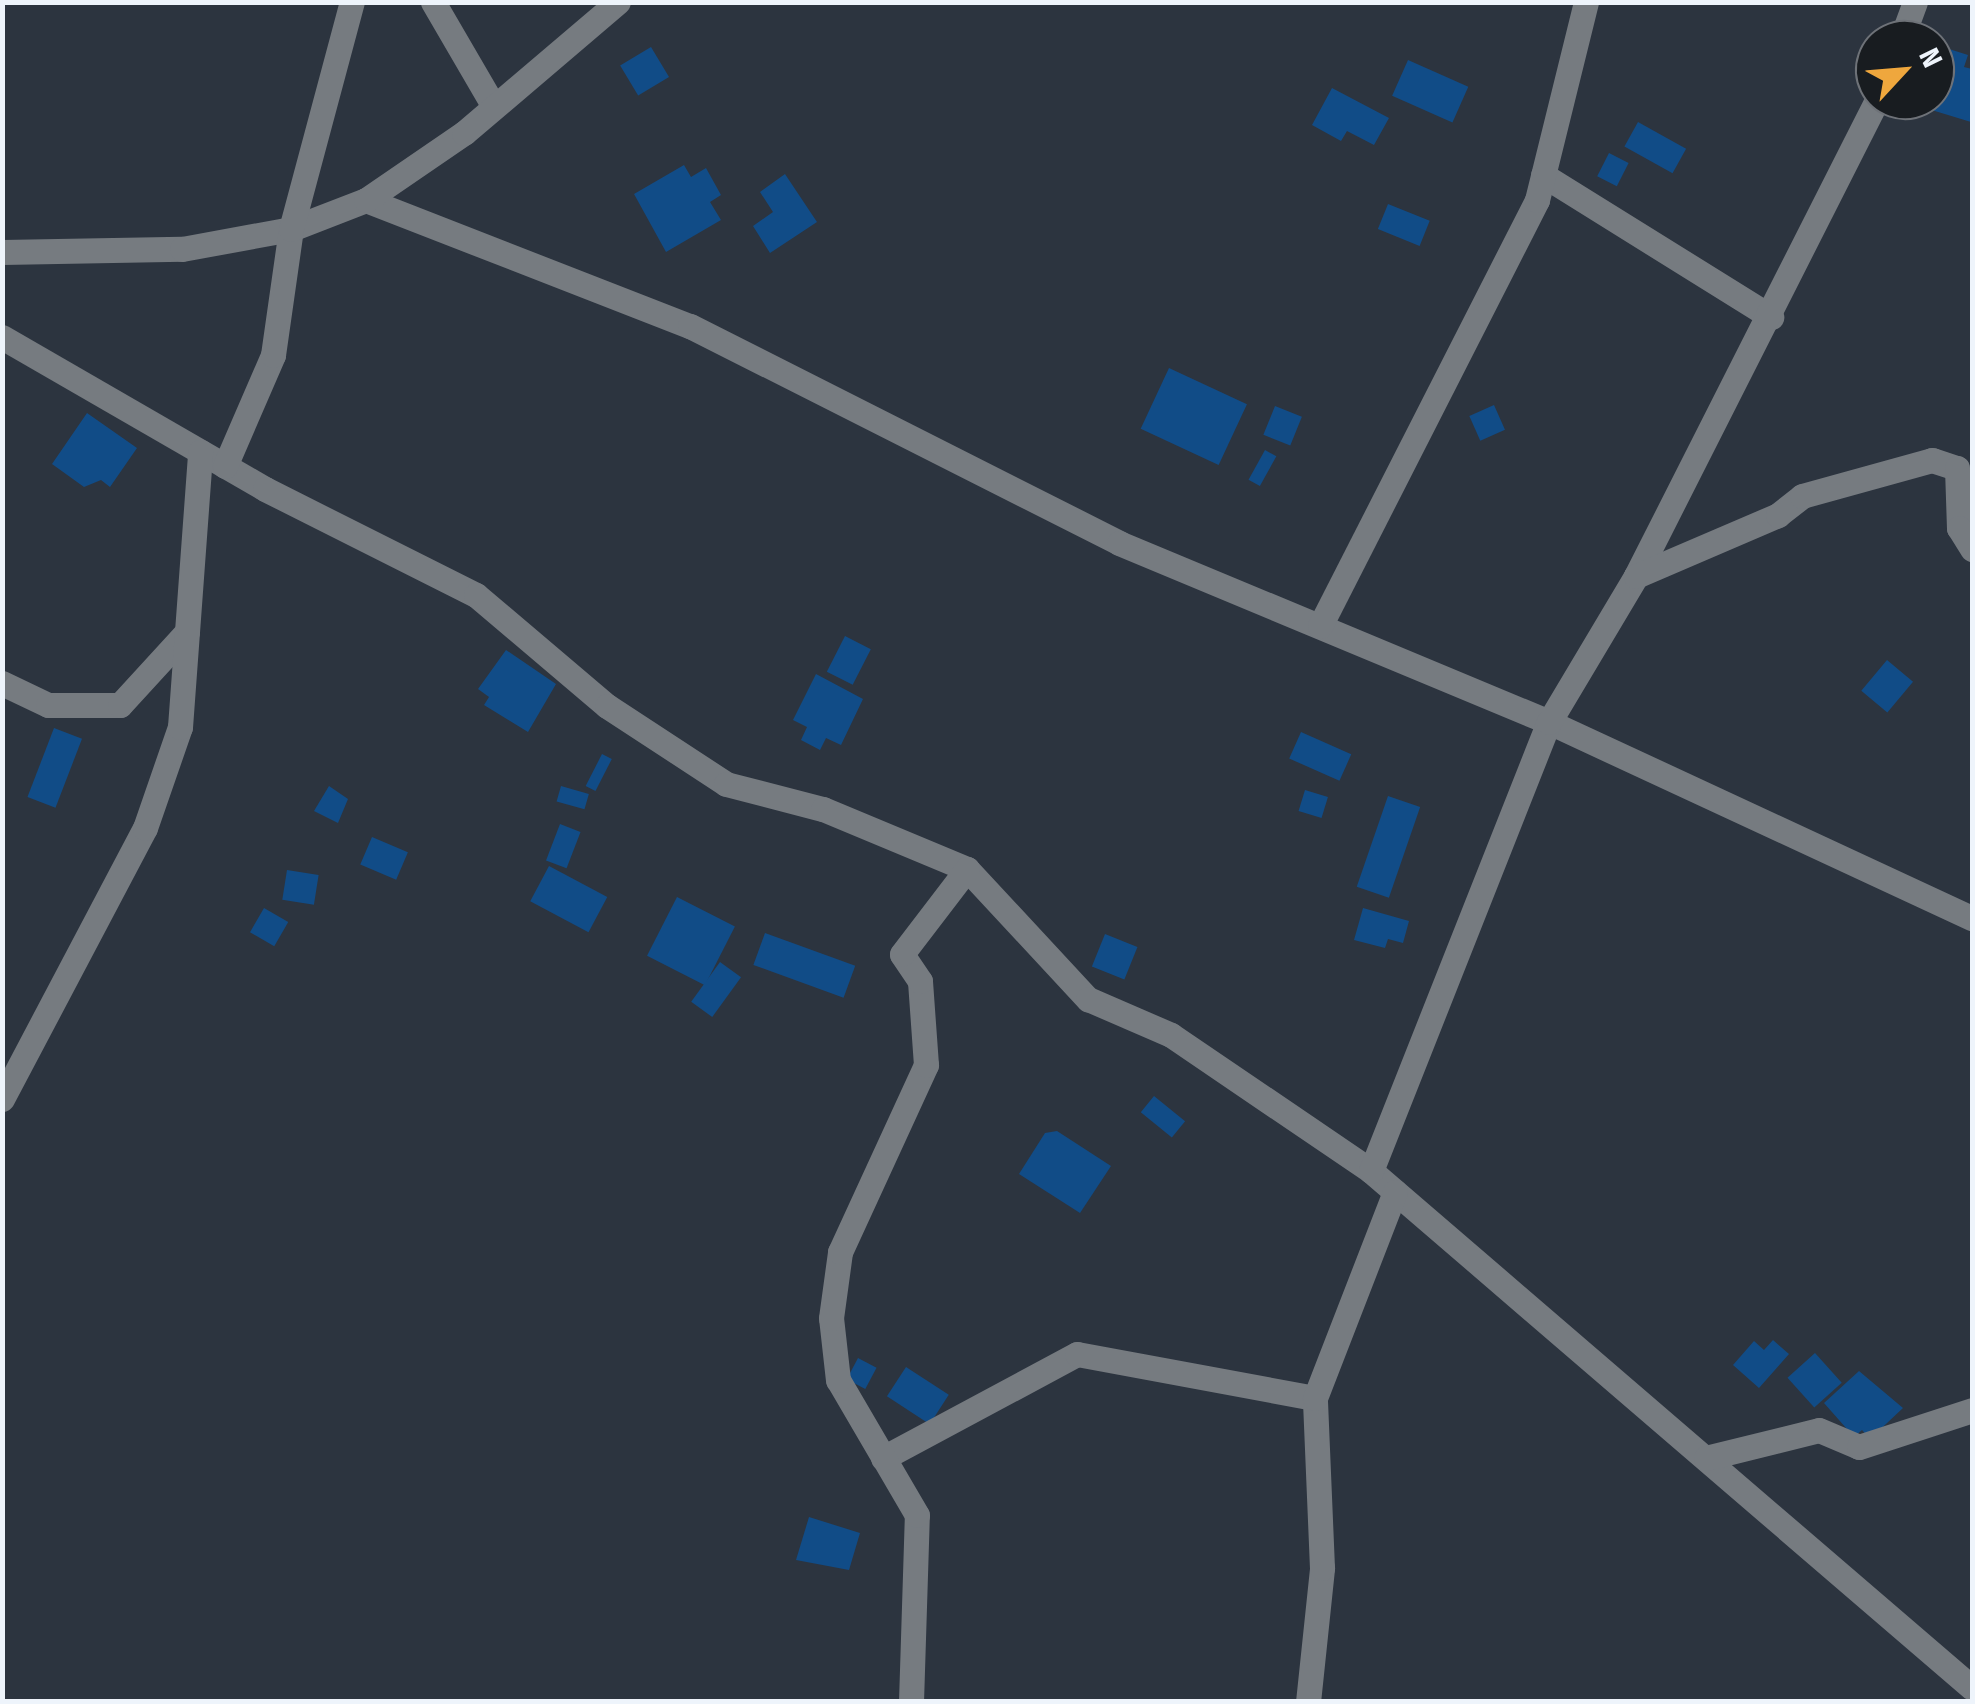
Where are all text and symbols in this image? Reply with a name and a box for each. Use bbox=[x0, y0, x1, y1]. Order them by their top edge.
north arrow bbox=[1855, 20, 1955, 120]
text: N bbox=[1912, 43, 1949, 72]

